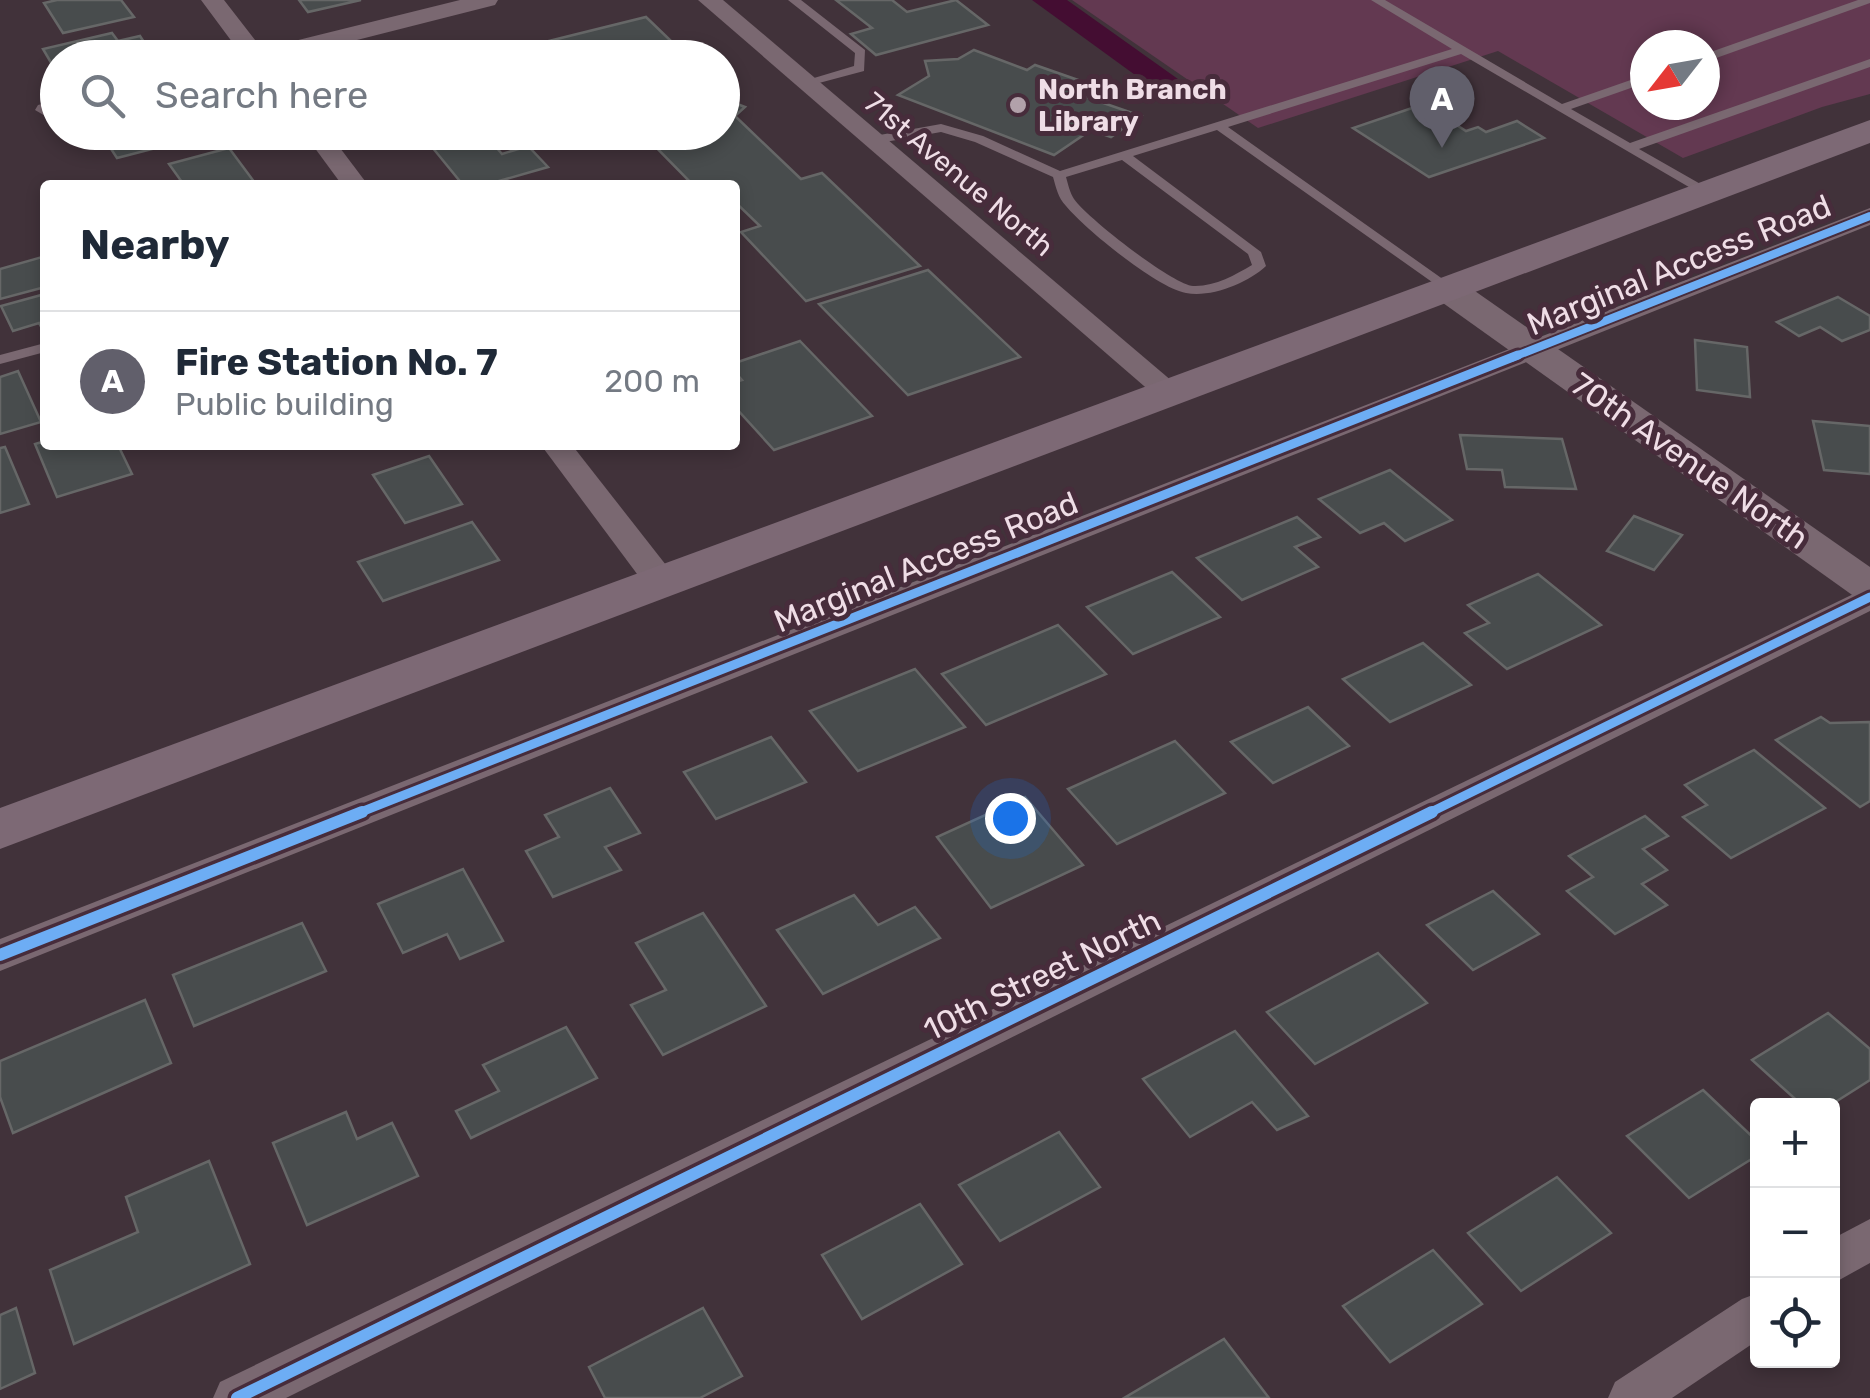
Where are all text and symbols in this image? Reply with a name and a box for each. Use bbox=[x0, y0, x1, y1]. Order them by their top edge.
north arrow bbox=[1630, 30, 1720, 120]
search box bbox=[40, 40, 740, 150]
pin: A bbox=[1410, 66, 1474, 148]
icon: search bbox=[75, 68, 130, 123]
text: Search here bbox=[155, 72, 368, 118]
place label: North Branch Library bbox=[1038, 73, 1227, 138]
street label: 71st Avenue North bbox=[857, 86, 1060, 263]
marker: North Branch Library bbox=[1007, 94, 1029, 116]
street label: Marginal Access Road bbox=[1522, 187, 1836, 343]
text: Nearby bbox=[80, 220, 230, 270]
text: Fire Station No. 7 bbox=[175, 339, 498, 385]
text: A bbox=[101, 362, 124, 400]
text: 200 m bbox=[604, 362, 700, 400]
street label: 70th Avenue North bbox=[1564, 365, 1816, 557]
text: Public building bbox=[175, 385, 394, 423]
street label: Marginal Access Road bbox=[769, 484, 1083, 640]
your location bbox=[985, 793, 1036, 844]
street label: 10th Street North bbox=[917, 901, 1167, 1049]
map controls bbox=[1750, 1098, 1840, 1368]
button: + bbox=[1750, 1098, 1840, 1188]
button: − bbox=[1750, 1188, 1840, 1278]
button: locate bbox=[1750, 1278, 1840, 1368]

